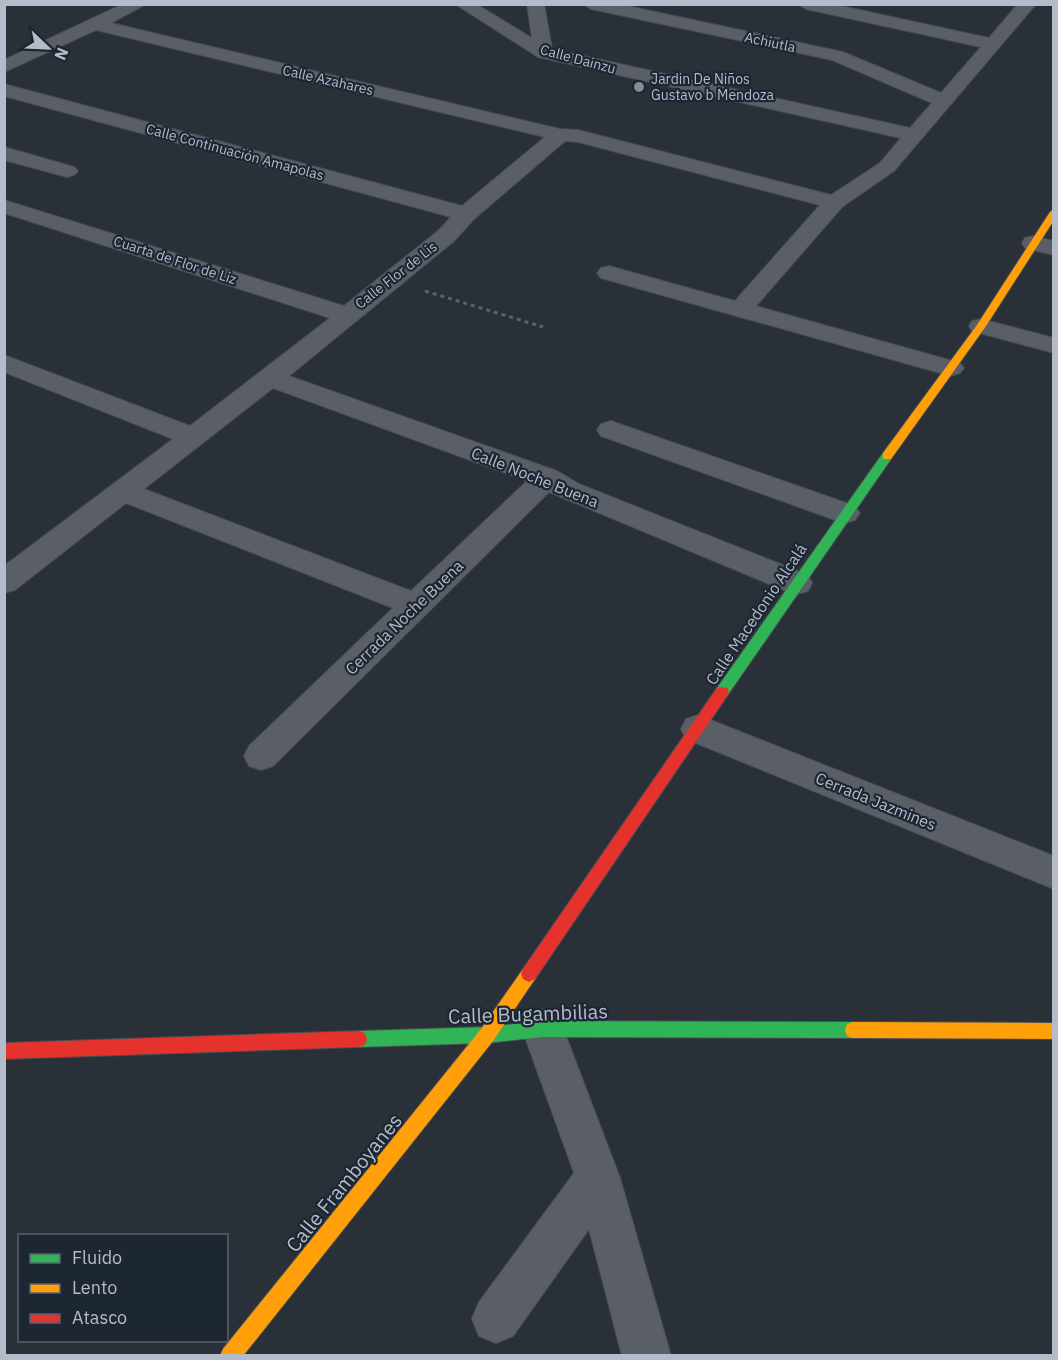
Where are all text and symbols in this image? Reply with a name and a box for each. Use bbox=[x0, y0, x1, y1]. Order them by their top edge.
north arrow bbox=[18, 18, 78, 78]
street label: Achiutla bbox=[743, 28, 798, 56]
street label: Calle Dainzu bbox=[538, 40, 618, 78]
text: N bbox=[50, 45, 73, 63]
street label: Calle Azahares bbox=[281, 61, 375, 99]
place label: Jardin De Niños Gustavo b Mendoza bbox=[651, 70, 774, 104]
marker: Jardin De Niños Gustavo b Mendoza bbox=[632, 80, 646, 94]
street label: Calle Continuación Amapolas bbox=[144, 120, 326, 184]
street label: Cuarta de Flor de Liz bbox=[111, 232, 239, 289]
street label: Calle Flor de Lis bbox=[351, 237, 441, 313]
street label: Calle Noche Buena bbox=[468, 442, 602, 512]
street label: Calle Macedonio Alcalá bbox=[701, 539, 811, 688]
street label: Cerrada Noche Buena bbox=[341, 555, 468, 679]
street label: Cerrada Jazmines bbox=[813, 768, 939, 834]
street label: Calle Bugambilias bbox=[448, 997, 608, 1030]
street label: Calle Framboyanes bbox=[279, 1108, 408, 1258]
legend bbox=[18, 1234, 228, 1342]
text: Fluido bbox=[72, 1246, 122, 1269]
text: Lento bbox=[72, 1276, 117, 1299]
text: Atasco bbox=[72, 1306, 127, 1329]

